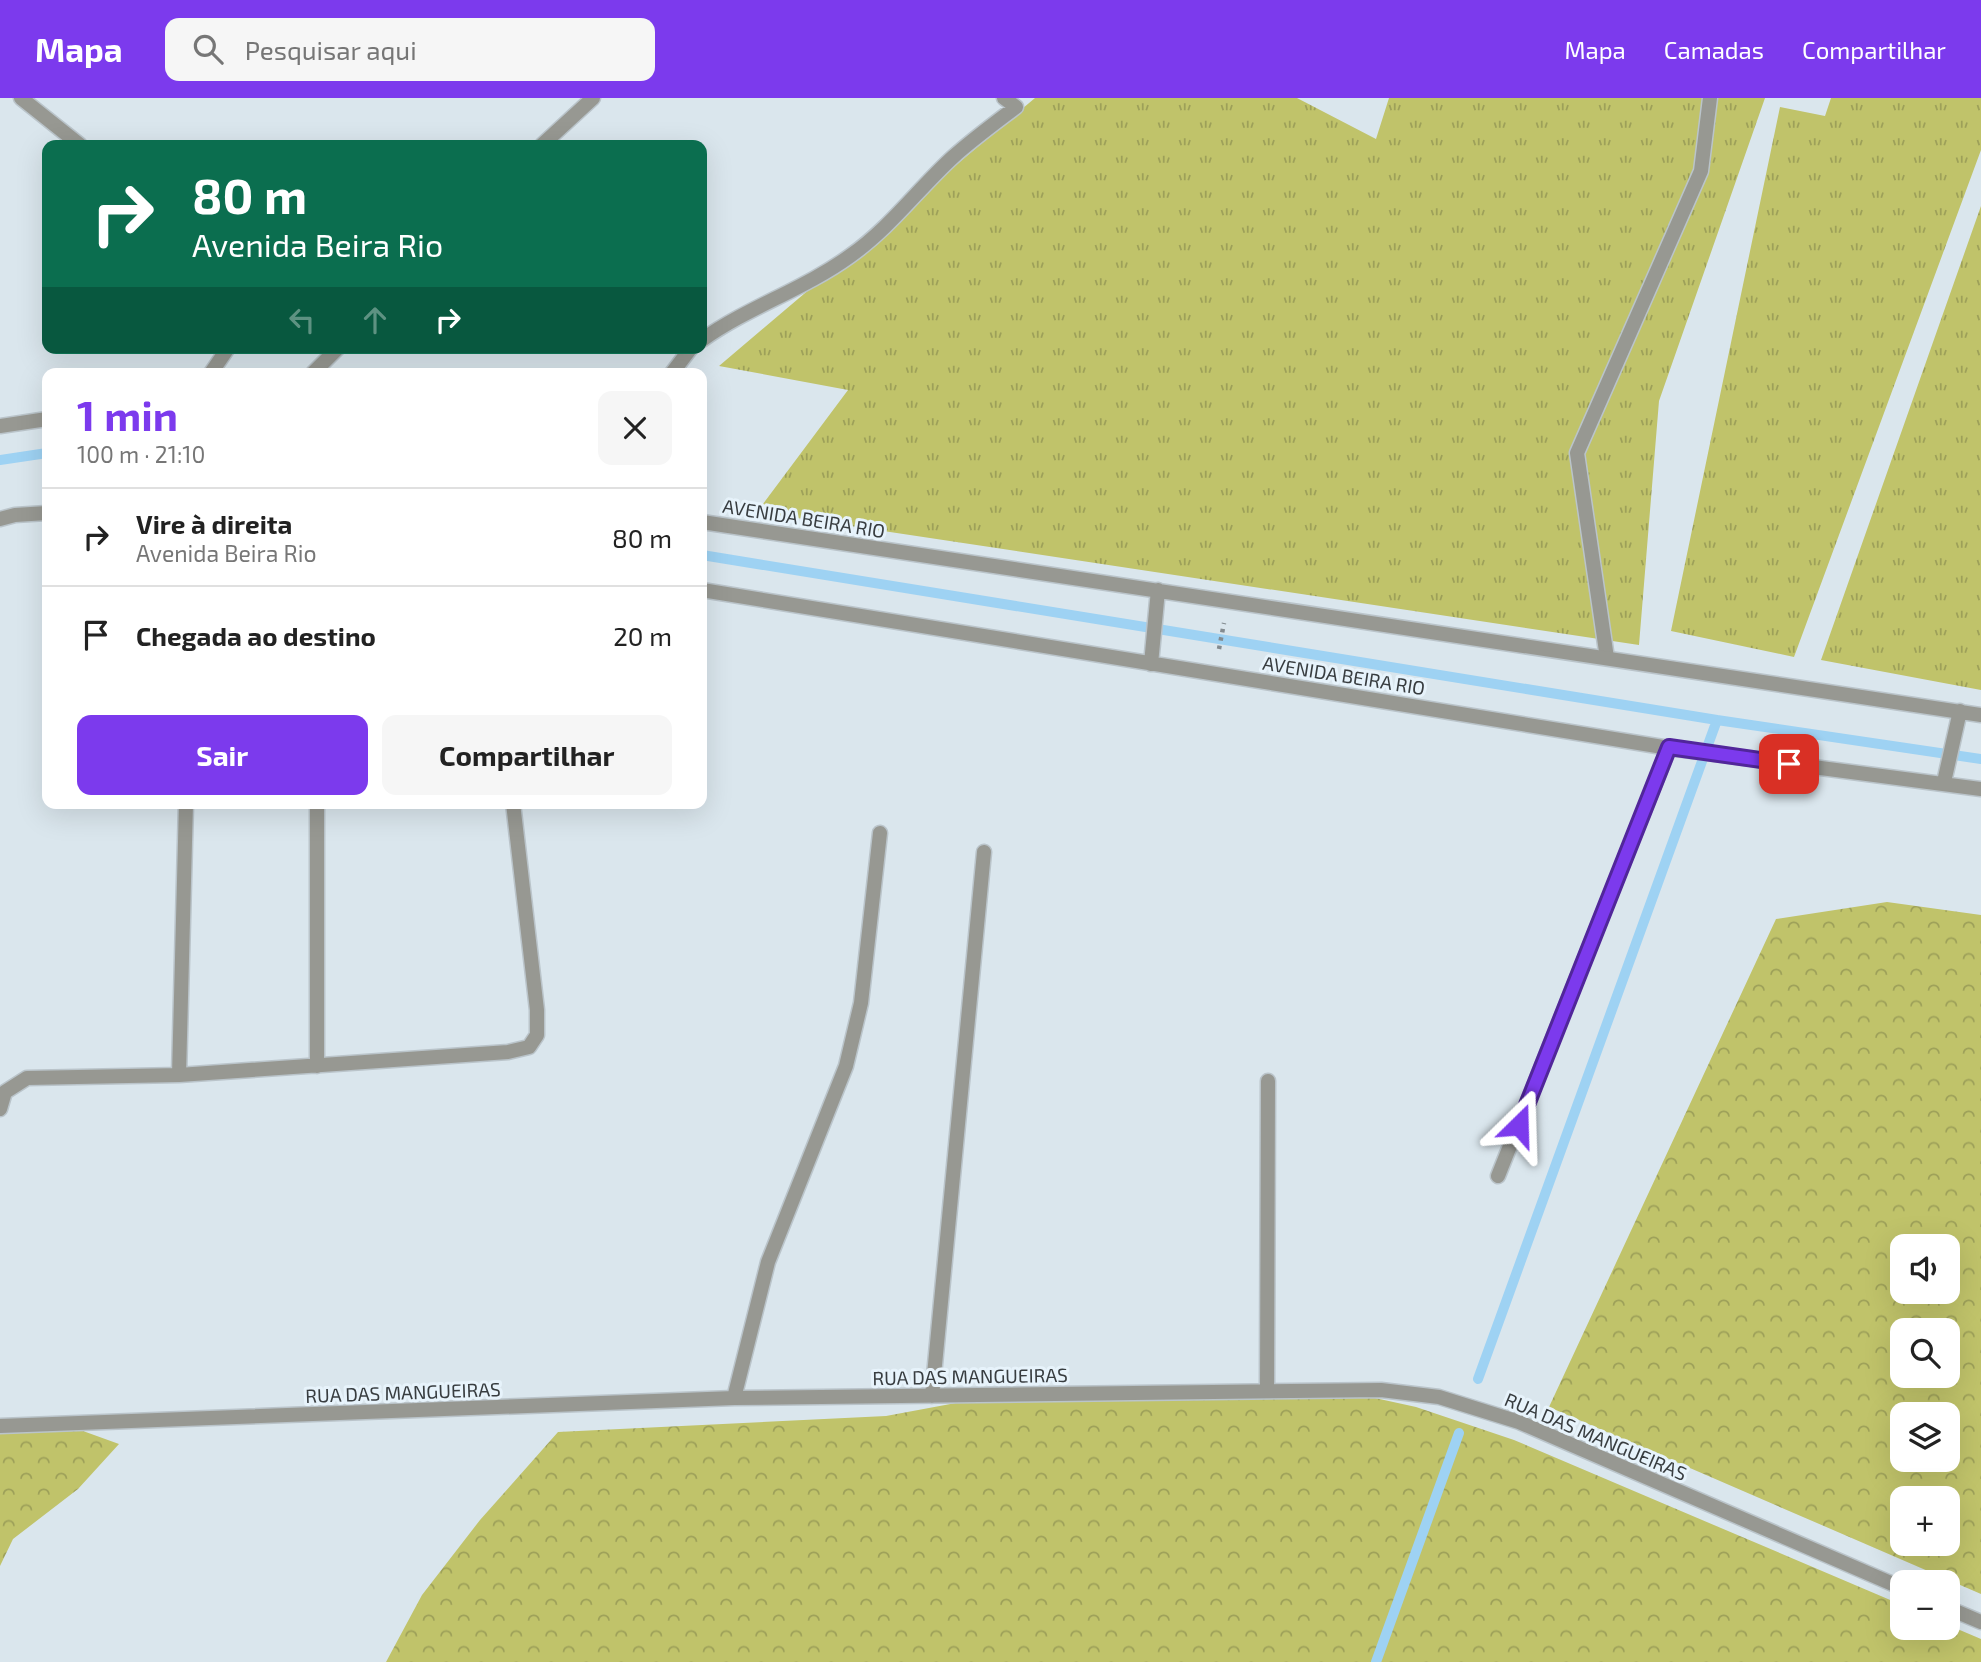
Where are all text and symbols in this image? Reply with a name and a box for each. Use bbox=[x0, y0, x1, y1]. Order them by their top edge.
search box bbox=[165, 18, 655, 81]
text: Mapa bbox=[35, 29, 123, 69]
icon: search bbox=[189, 30, 227, 68]
text: Pesquisar aqui bbox=[245, 34, 417, 65]
text: Mapa bbox=[1564, 35, 1626, 64]
text: Camadas bbox=[1664, 35, 1764, 64]
text: Compartilhar bbox=[1802, 35, 1946, 64]
text: 80 m bbox=[192, 165, 307, 224]
icon: right bbox=[77, 168, 168, 259]
text: Avenida Beira Rio bbox=[192, 225, 443, 263]
icon: left bbox=[283, 301, 321, 339]
icon: ahead bbox=[356, 301, 394, 339]
icon: right bbox=[429, 301, 467, 339]
text: 1 min bbox=[77, 389, 178, 439]
button: close bbox=[598, 391, 672, 465]
text: 100 m · 21:10 bbox=[77, 440, 205, 468]
street label: AVENIDA BEIRA RIO bbox=[721, 494, 887, 542]
text: Vire à direita bbox=[136, 508, 292, 539]
icon: right bbox=[77, 518, 115, 556]
text: 80 m bbox=[612, 522, 672, 553]
text: Avenida Beira Rio bbox=[136, 539, 317, 567]
icon: arrive bbox=[77, 616, 115, 654]
text: Chegada ao destino bbox=[136, 620, 376, 651]
text: 20 m bbox=[613, 620, 672, 651]
street label: AVENIDA BEIRA RIO bbox=[1261, 651, 1427, 699]
button: Sair bbox=[77, 715, 368, 795]
button: Compartilhar bbox=[382, 715, 672, 795]
pin bbox=[1759, 734, 1819, 794]
icon: arrive bbox=[1770, 745, 1808, 783]
position arrow bbox=[1482, 1088, 1556, 1162]
map controls bbox=[1890, 1234, 1960, 1640]
button: sound bbox=[1890, 1234, 1960, 1304]
button: search bbox=[1890, 1318, 1960, 1388]
street label: RUA DAS MANGUEIRAS bbox=[872, 1363, 1068, 1389]
street label: RUA DAS MANGUEIRAS bbox=[305, 1377, 501, 1407]
street label: RUA DAS MANGUEIRAS bbox=[1502, 1387, 1690, 1485]
button: layers bbox=[1890, 1402, 1960, 1472]
button: + bbox=[1890, 1486, 1960, 1556]
button: − bbox=[1890, 1570, 1960, 1640]

